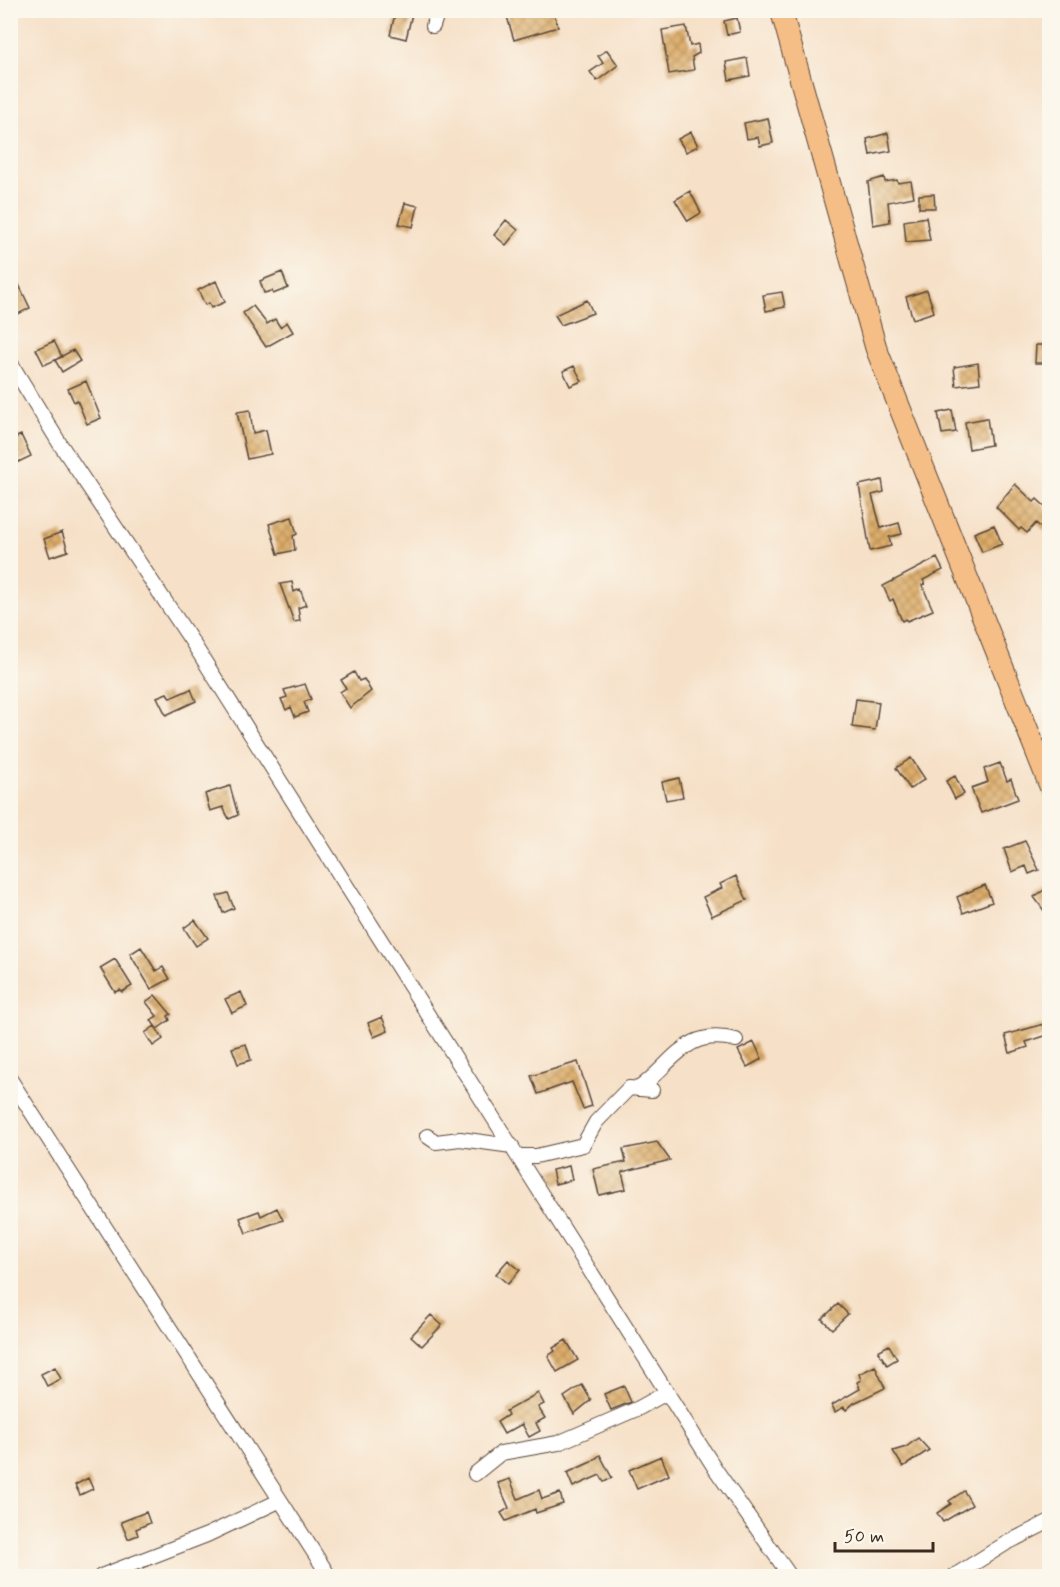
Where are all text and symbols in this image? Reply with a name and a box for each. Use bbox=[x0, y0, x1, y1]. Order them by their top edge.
scale bar bbox=[835, 1515, 932, 1553]
text: 50 m bbox=[844, 1525, 884, 1549]

